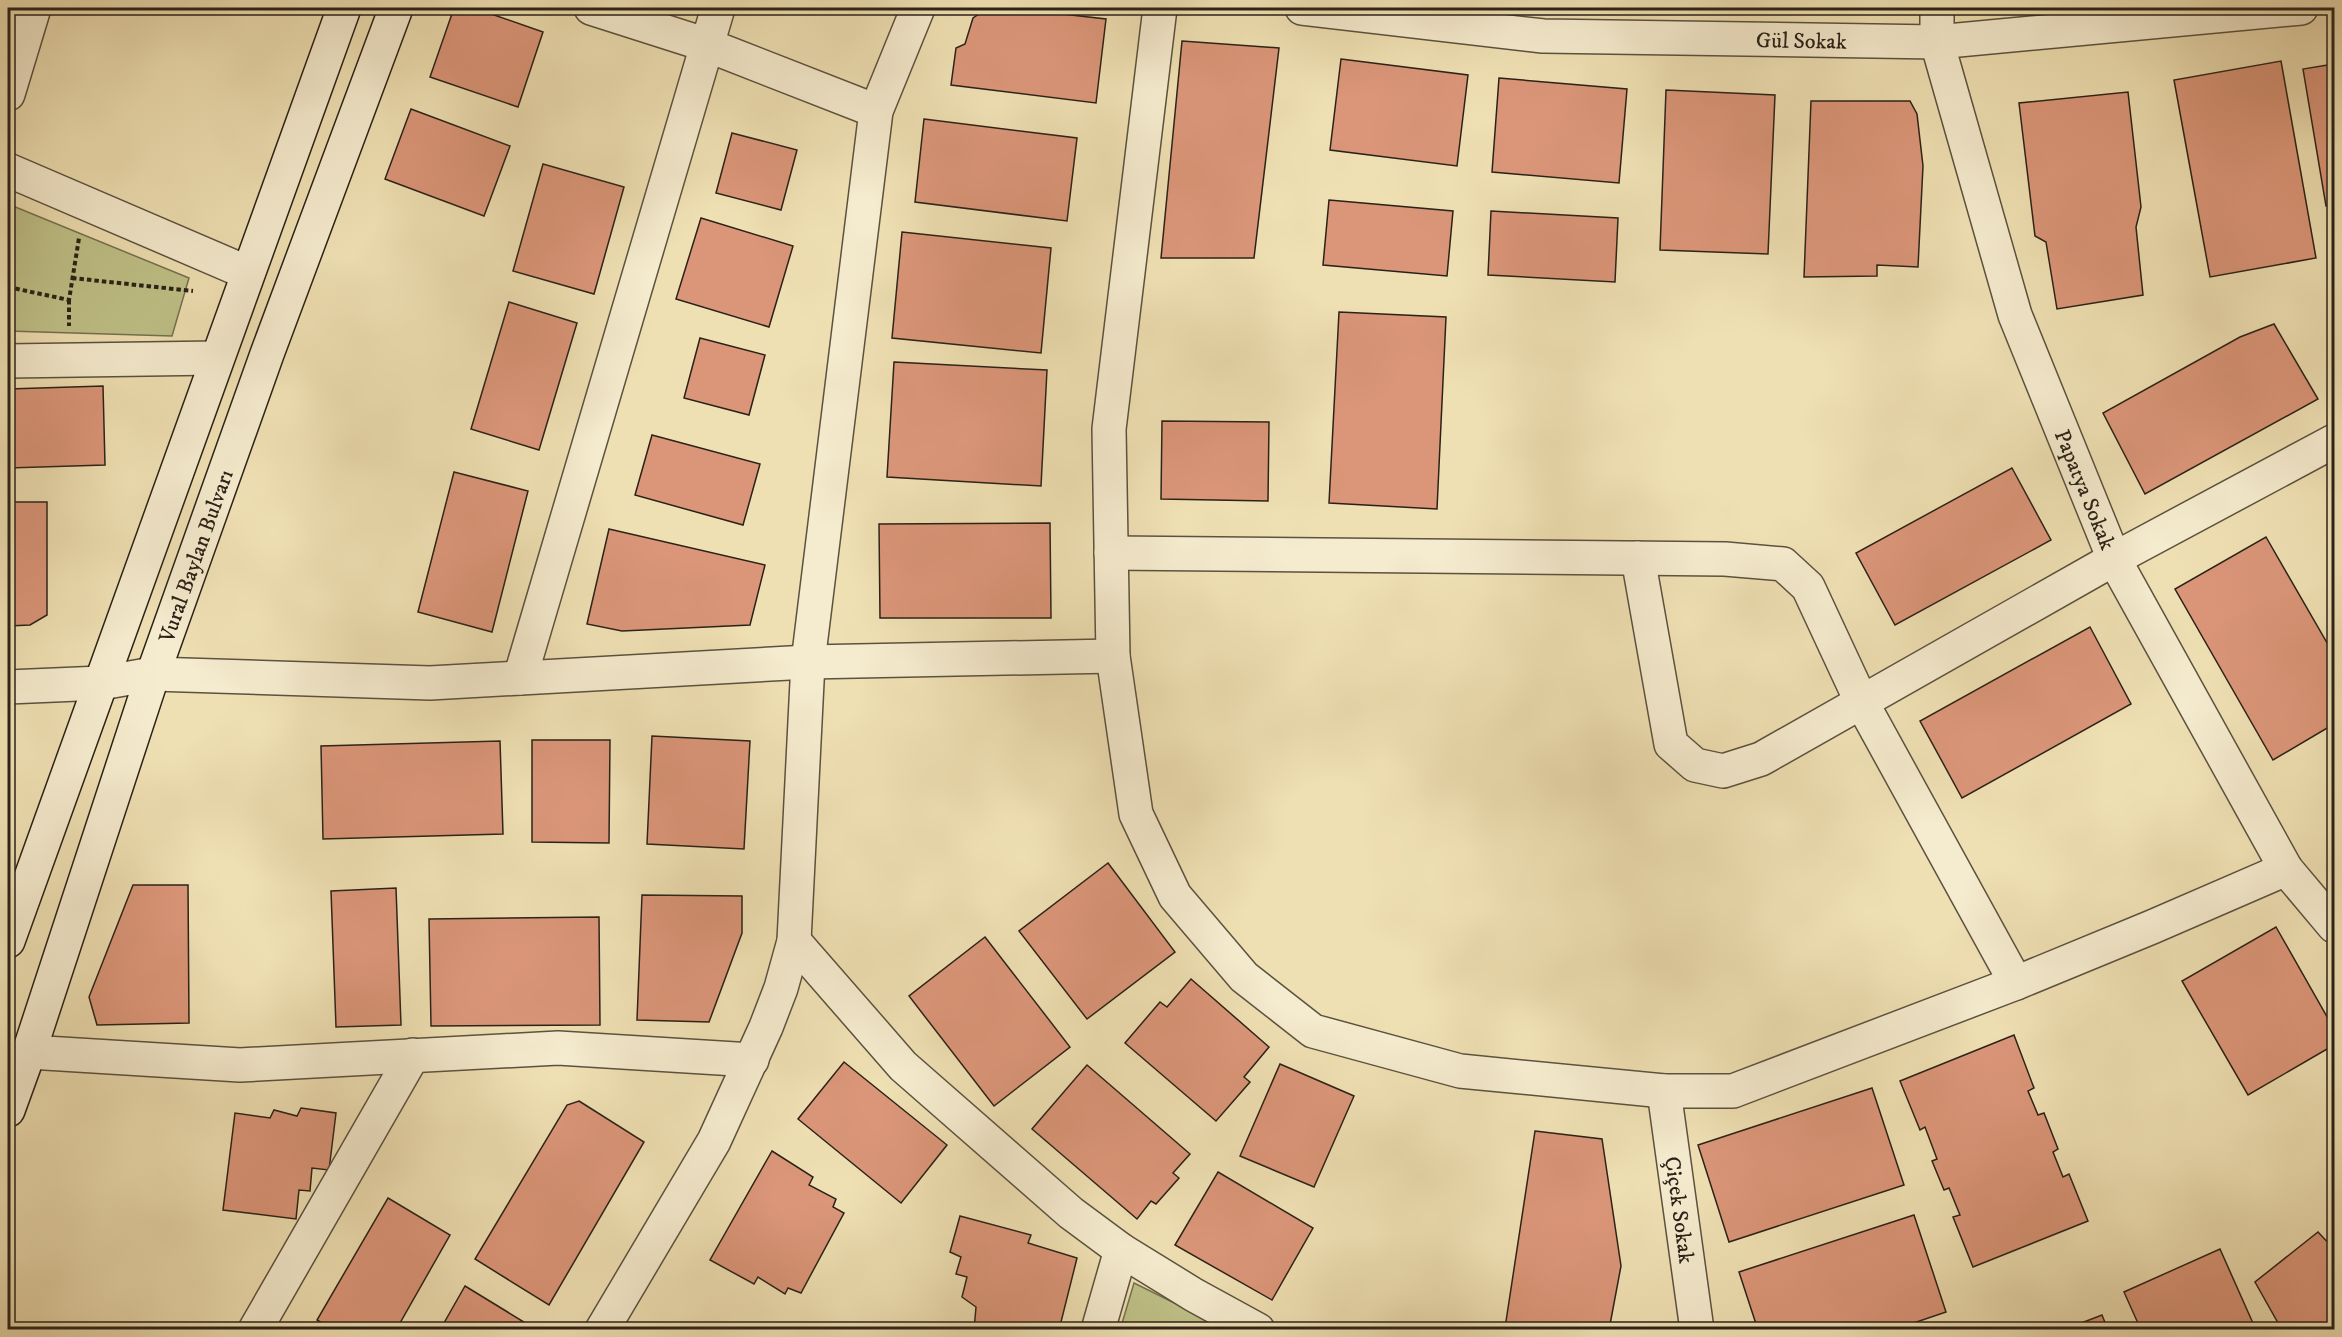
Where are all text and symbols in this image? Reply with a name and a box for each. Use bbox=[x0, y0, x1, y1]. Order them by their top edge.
street label: Gül Sokak bbox=[1756, 27, 1847, 56]
street label: Papatya Sokak bbox=[2048, 426, 2121, 554]
street label: Vural Baylan Bulvarı bbox=[153, 466, 240, 647]
street label: Çiçek Sokak bbox=[1658, 1155, 1700, 1265]

